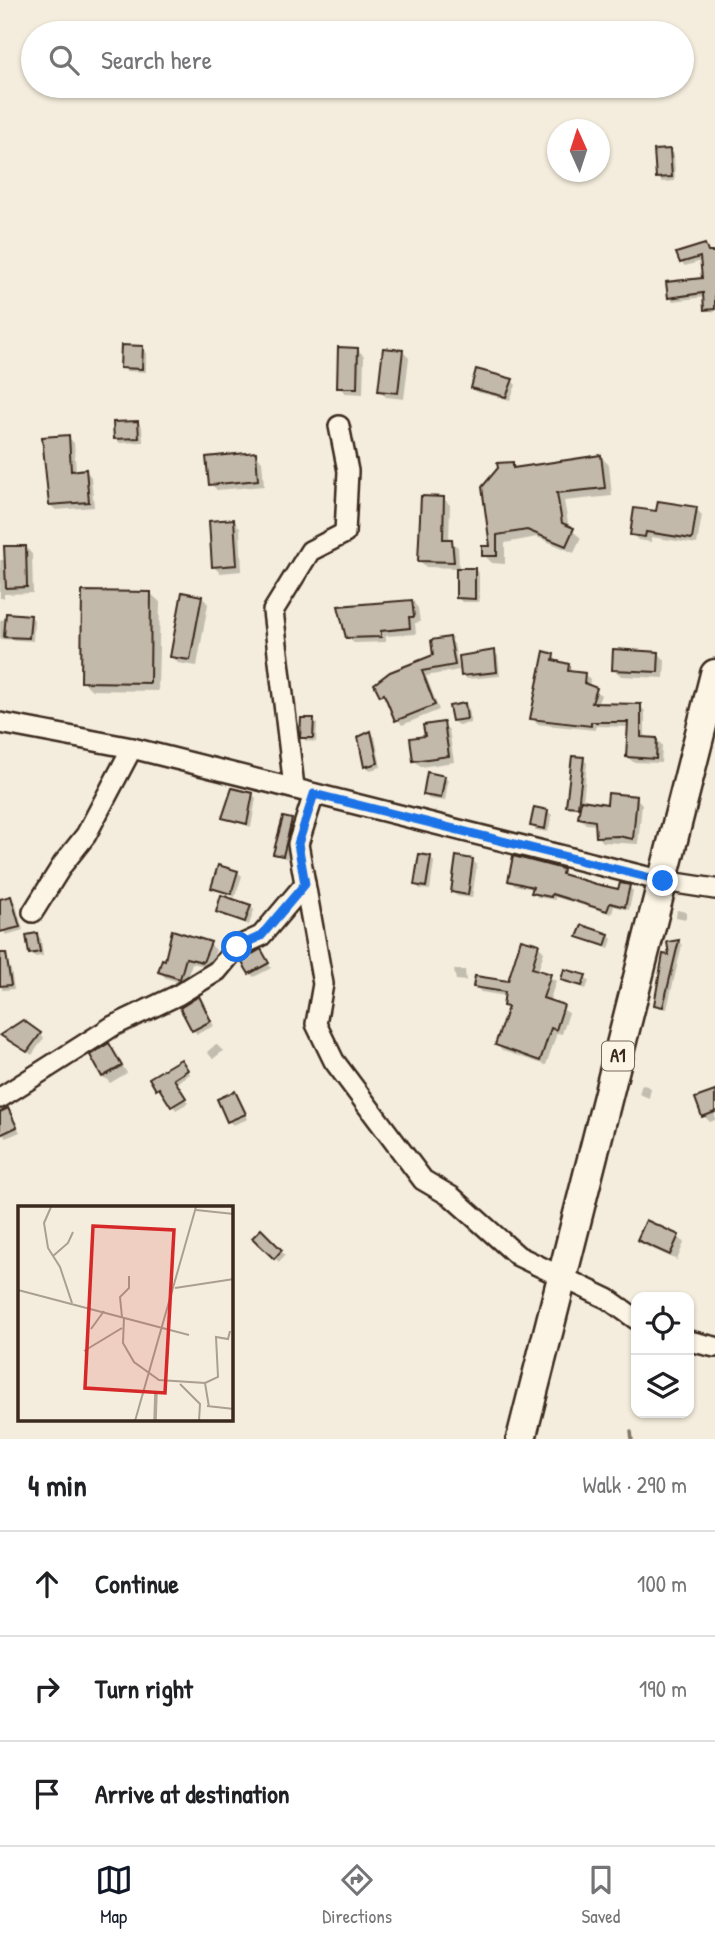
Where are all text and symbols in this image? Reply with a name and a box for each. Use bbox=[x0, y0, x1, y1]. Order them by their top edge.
search box bbox=[21, 21, 694, 98]
icon: search bbox=[45, 41, 83, 79]
text: Search here bbox=[101, 42, 212, 77]
north arrow bbox=[547, 119, 610, 182]
route end bbox=[647, 865, 678, 896]
route start bbox=[221, 931, 252, 962]
road number: A1 bbox=[602, 1042, 634, 1070]
inset map bbox=[18, 1206, 233, 1422]
map controls bbox=[631, 1292, 694, 1418]
button: locate bbox=[631, 1292, 694, 1355]
button: layers bbox=[631, 1355, 694, 1418]
text: 4 min bbox=[28, 1465, 87, 1505]
text: Walk · 290 m bbox=[583, 1469, 687, 1500]
icon: ahead bbox=[28, 1565, 66, 1603]
text: Continue bbox=[95, 1566, 179, 1601]
text: 100 m bbox=[637, 1568, 687, 1599]
icon: right bbox=[28, 1670, 66, 1708]
text: Turn right bbox=[95, 1671, 193, 1706]
text: 190 m bbox=[639, 1673, 687, 1704]
icon: arrive bbox=[28, 1775, 66, 1813]
text: Arrive at destination bbox=[95, 1776, 290, 1811]
tab: Map bbox=[95, 1861, 133, 1929]
tab: Directions bbox=[322, 1861, 392, 1929]
tab: Saved bbox=[582, 1861, 620, 1929]

